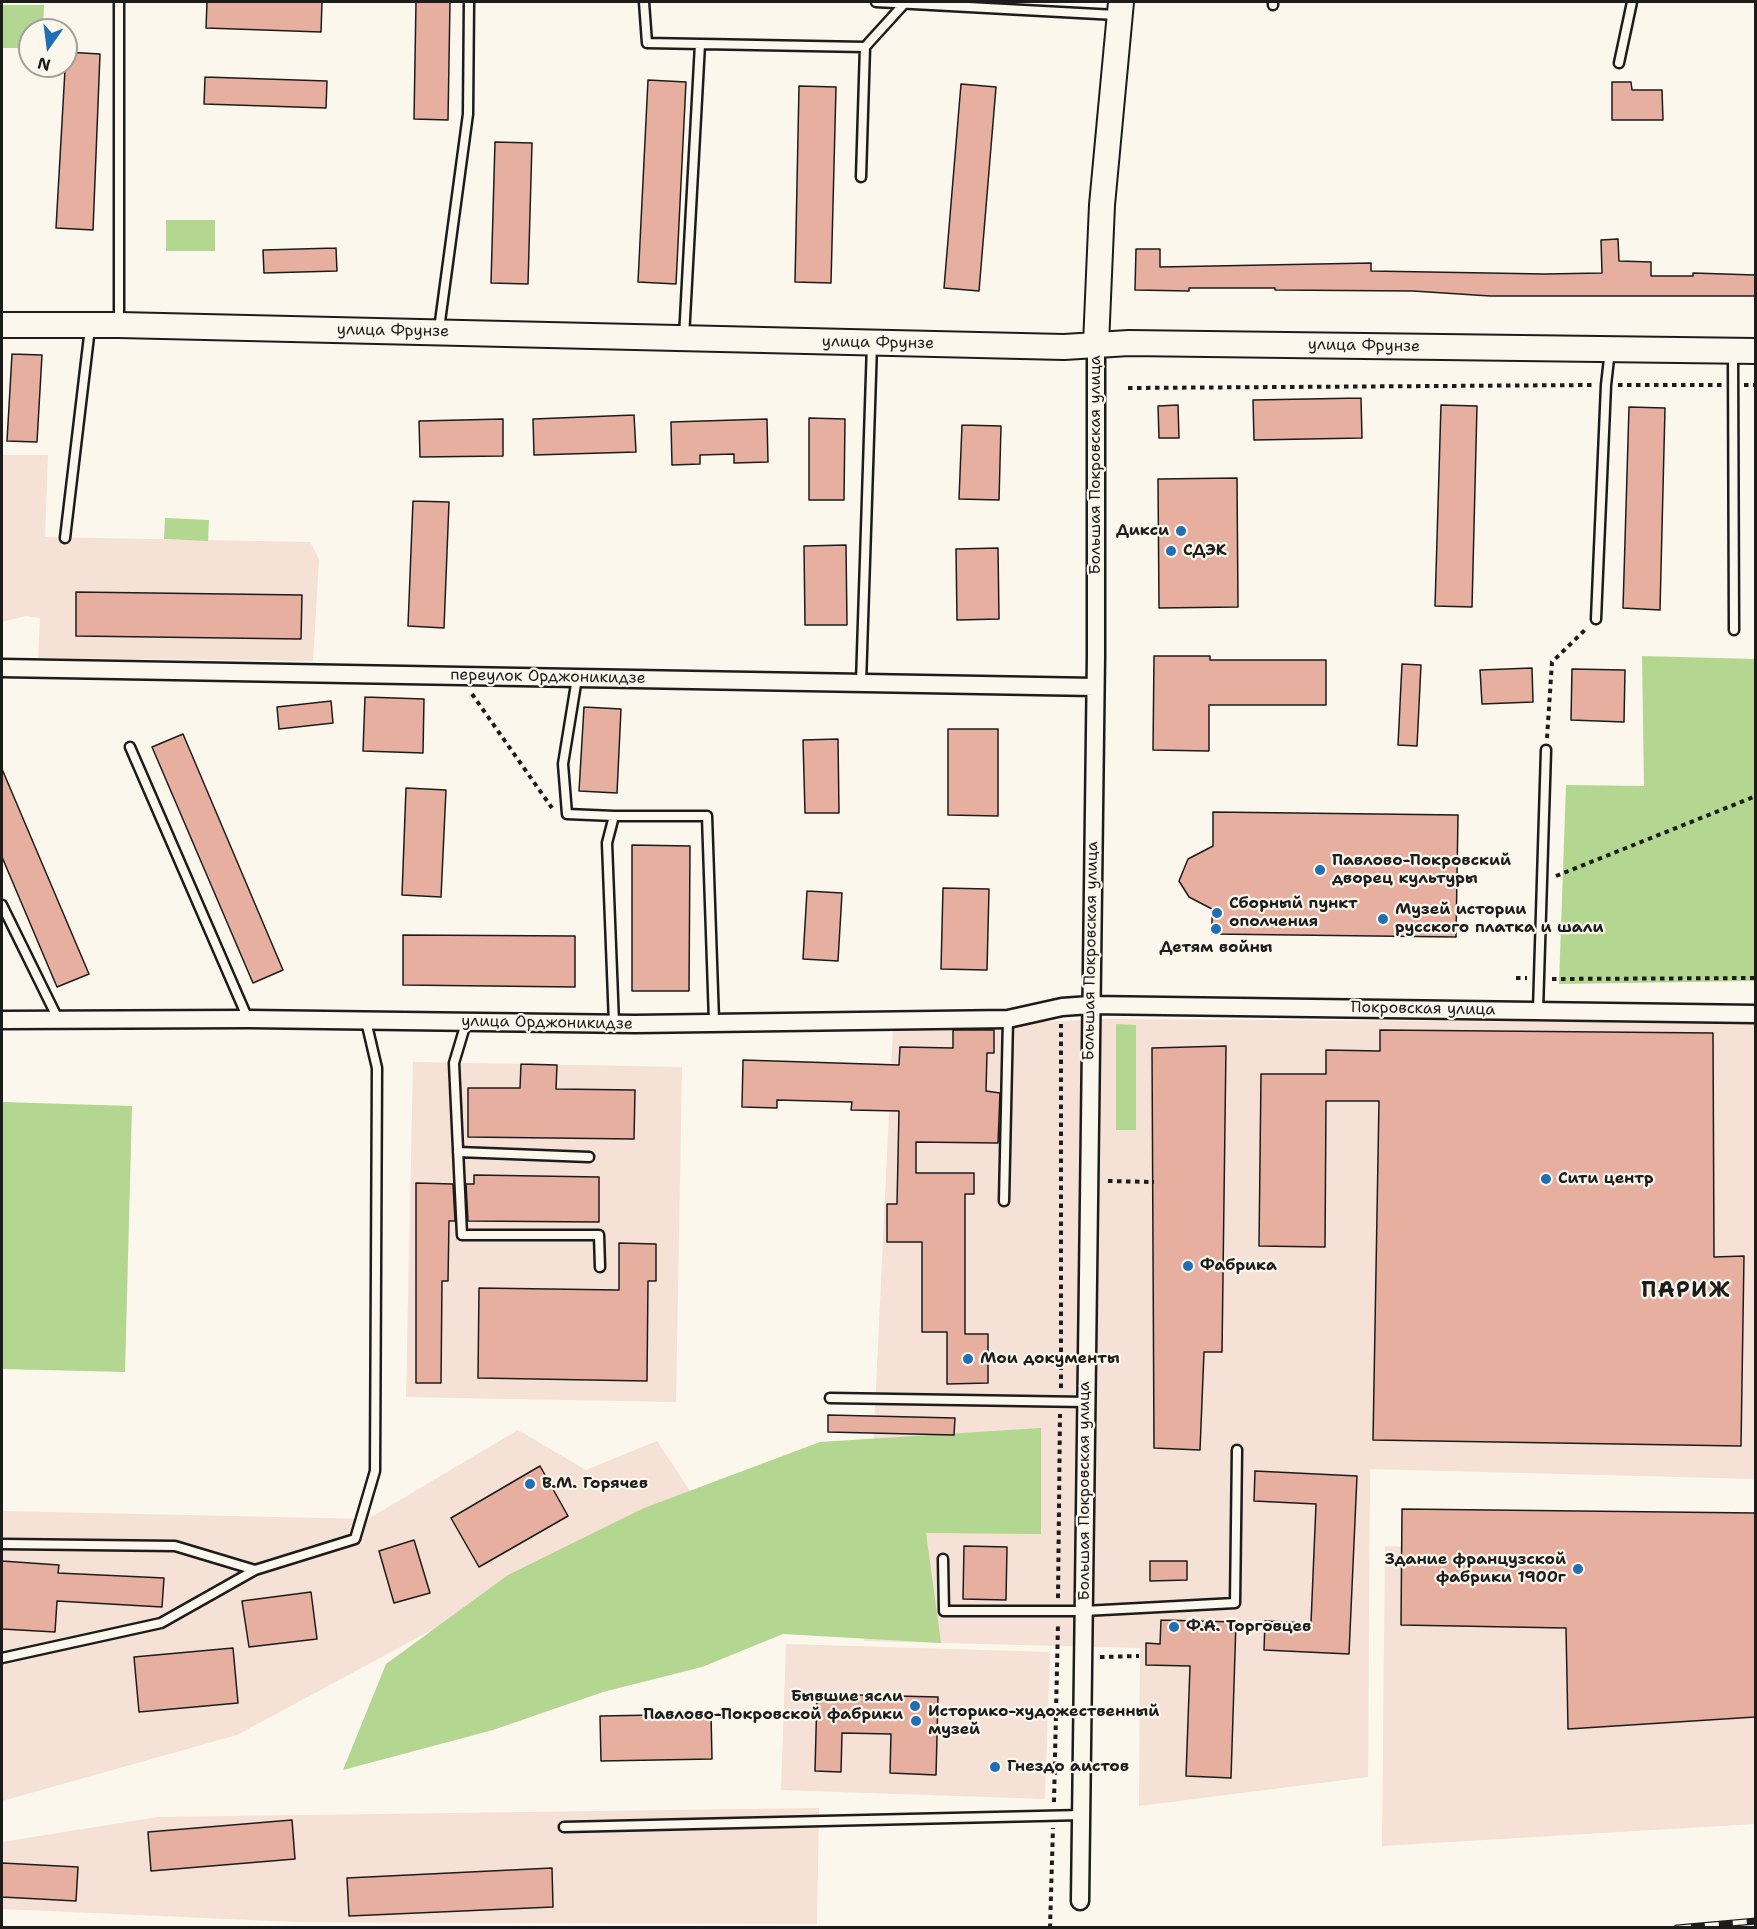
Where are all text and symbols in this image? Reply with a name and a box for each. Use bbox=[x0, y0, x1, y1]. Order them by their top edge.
north arrow bbox=[18, 18, 78, 78]
text: N bbox=[35, 52, 53, 76]
street label: улица Фрунзе bbox=[337, 320, 449, 342]
street label: улица Фрунзе bbox=[822, 332, 934, 354]
street label: улица Фрунзе bbox=[1308, 335, 1420, 357]
street label: Большая Покровская улица bbox=[1086, 355, 1106, 575]
place label: Дикси bbox=[1116, 521, 1169, 541]
marker: Дикси bbox=[1174, 524, 1188, 538]
place label: СДЭК bbox=[1183, 541, 1227, 561]
marker: СДЭК bbox=[1164, 544, 1178, 558]
street label: переулок Орджоникидзе bbox=[450, 666, 646, 688]
street label: Большая Покровская улица bbox=[1079, 841, 1103, 1061]
place label: Павлово-Покровский дворец культуры bbox=[1332, 851, 1511, 889]
marker: Павлово-Покровский дворец культуры bbox=[1313, 863, 1327, 877]
place label: Сборный пункт ополчения bbox=[1229, 894, 1358, 932]
place label: Музей истории русского платка и шали bbox=[1395, 900, 1604, 938]
marker: Сборный пункт ополчения bbox=[1210, 906, 1224, 920]
marker: Музей истории русского платка и шали bbox=[1376, 912, 1390, 926]
marker: Детям войны bbox=[1209, 922, 1223, 936]
place label: Детям войны bbox=[1160, 938, 1272, 958]
street label: Покровская улица bbox=[1351, 998, 1495, 1020]
street label: улица Орджоникидзе bbox=[461, 1012, 633, 1034]
place label: Сити центр bbox=[1558, 1169, 1654, 1189]
marker: Сити центр bbox=[1539, 1172, 1553, 1186]
place label: Фабрика bbox=[1200, 1256, 1277, 1276]
marker: Фабрика bbox=[1181, 1259, 1195, 1273]
district label: ПАРИЖ bbox=[1641, 1278, 1731, 1304]
place label: Мои документы bbox=[980, 1349, 1120, 1369]
marker: Мои документы bbox=[961, 1352, 975, 1366]
street label: Большая Покровская улица bbox=[1075, 1381, 1095, 1601]
place label: В.М. Горячев bbox=[542, 1474, 648, 1494]
marker: В.М. Горячев bbox=[523, 1477, 537, 1491]
place label: Здание французской фабрики 1900г bbox=[1385, 1550, 1566, 1588]
marker: Здание французской фабрики 1900г bbox=[1571, 1562, 1585, 1576]
place label: Ф.А. Торговцев bbox=[1186, 1617, 1311, 1637]
marker: Ф.А. Торговцев bbox=[1167, 1620, 1181, 1634]
place label: Бывшие ясли Павлово-Покровской фабрики bbox=[643, 1687, 903, 1725]
marker: Бывшие ясли Павлово-Покровской фабрики bbox=[908, 1699, 922, 1713]
place label: Историко-художественный музей bbox=[928, 1702, 1159, 1740]
marker: Историко-художественный музей bbox=[909, 1714, 923, 1728]
place label: Гнездо аистов bbox=[1007, 1757, 1129, 1777]
marker: Гнездо аистов bbox=[988, 1760, 1002, 1774]

